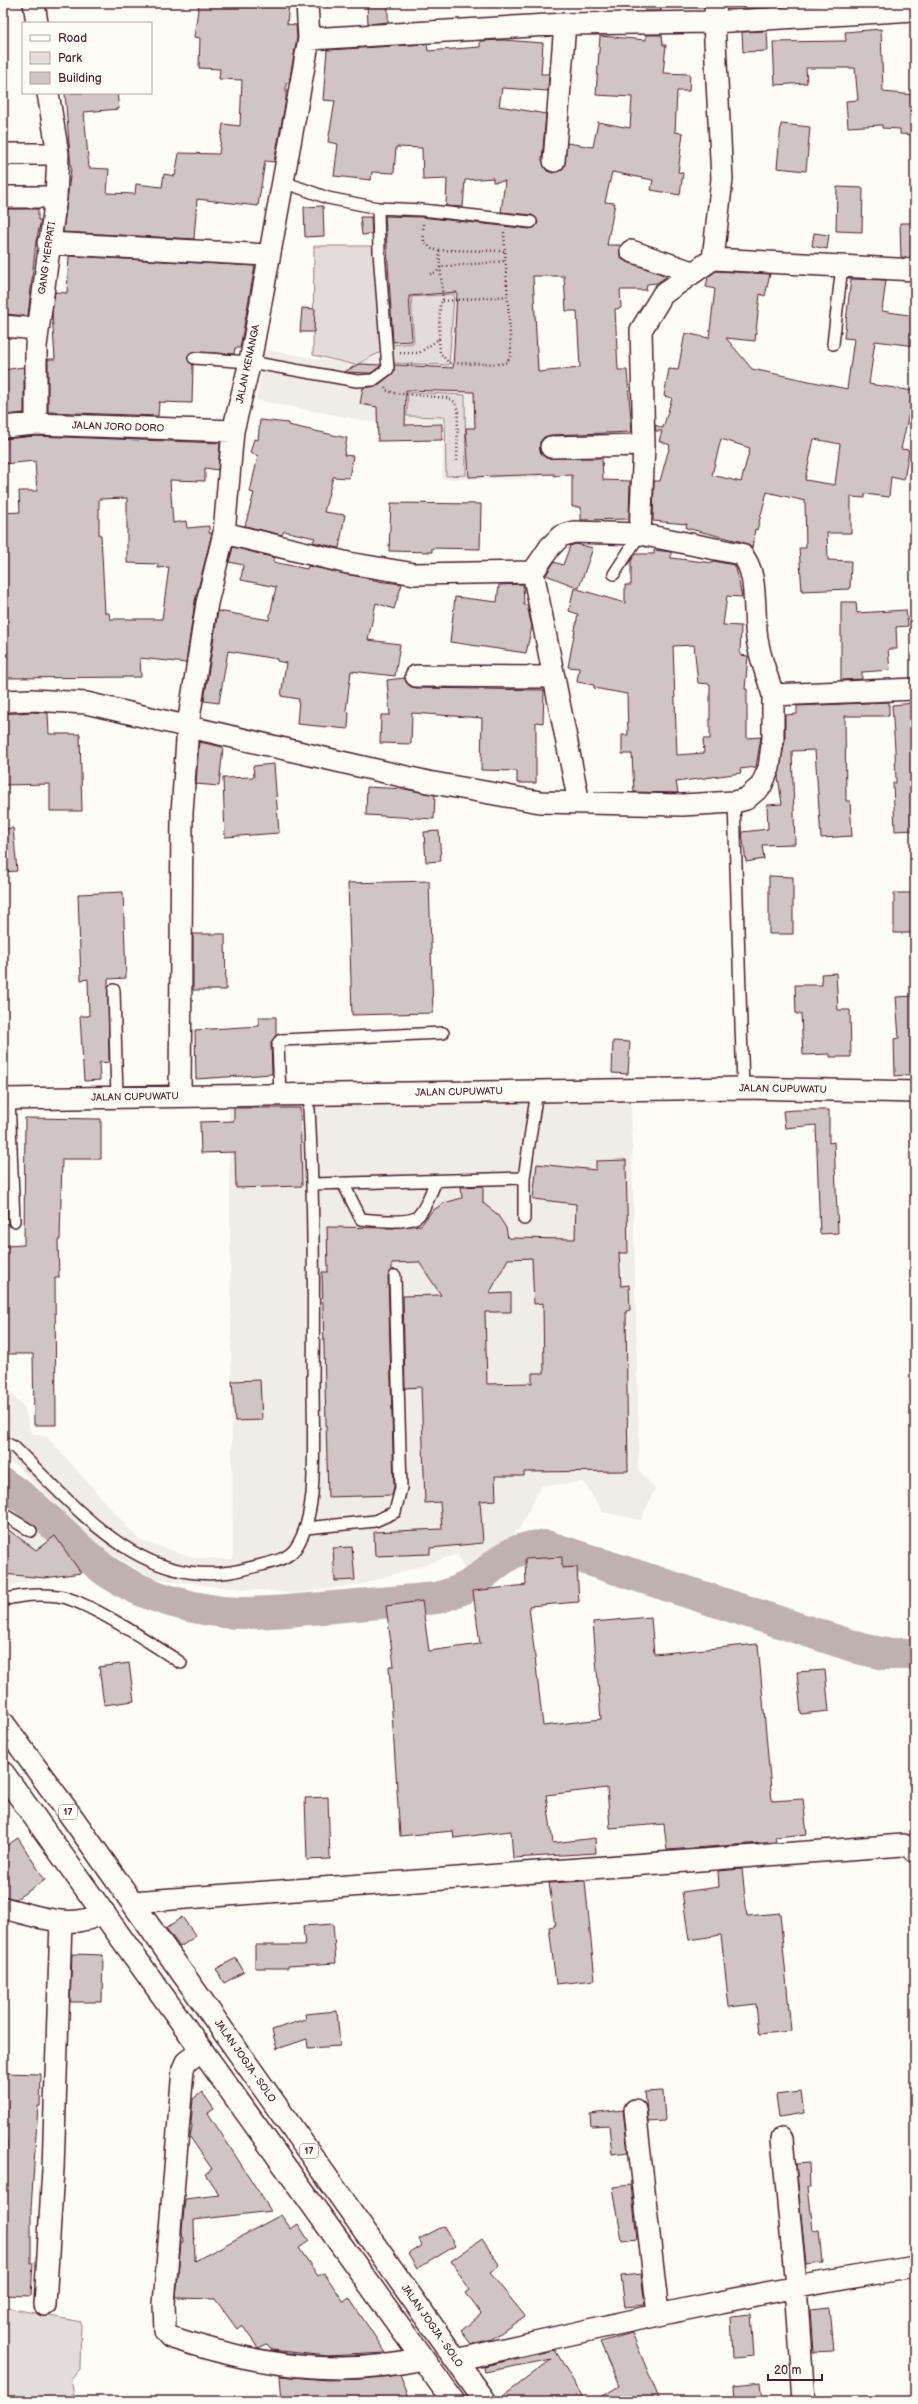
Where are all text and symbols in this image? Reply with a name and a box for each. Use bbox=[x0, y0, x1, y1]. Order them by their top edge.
legend bbox=[22, 22, 152, 94]
text: Road bbox=[58, 31, 87, 46]
text: Park bbox=[58, 51, 82, 66]
text: Building bbox=[58, 71, 102, 86]
street label: GANG MERPATI bbox=[36, 221, 58, 295]
street label: JALAN KENANGA bbox=[234, 322, 262, 405]
street label: JALAN JORO DORO bbox=[72, 419, 165, 435]
street label: JALAN CUPUWATU bbox=[739, 1082, 827, 1096]
street label: JALAN CUPUWATU bbox=[415, 1085, 503, 1099]
street label: JALAN CUPUWATU bbox=[91, 1090, 179, 1104]
road number: 17 bbox=[59, 1805, 77, 1819]
street label: JALAN JOGJA - SOLO bbox=[212, 2017, 278, 2105]
road number: 17 bbox=[300, 2144, 318, 2158]
street label: JALAN JOGJA - SOLO bbox=[399, 2282, 465, 2370]
scale bar bbox=[768, 2356, 822, 2382]
text: 20 m bbox=[774, 2363, 801, 2378]

